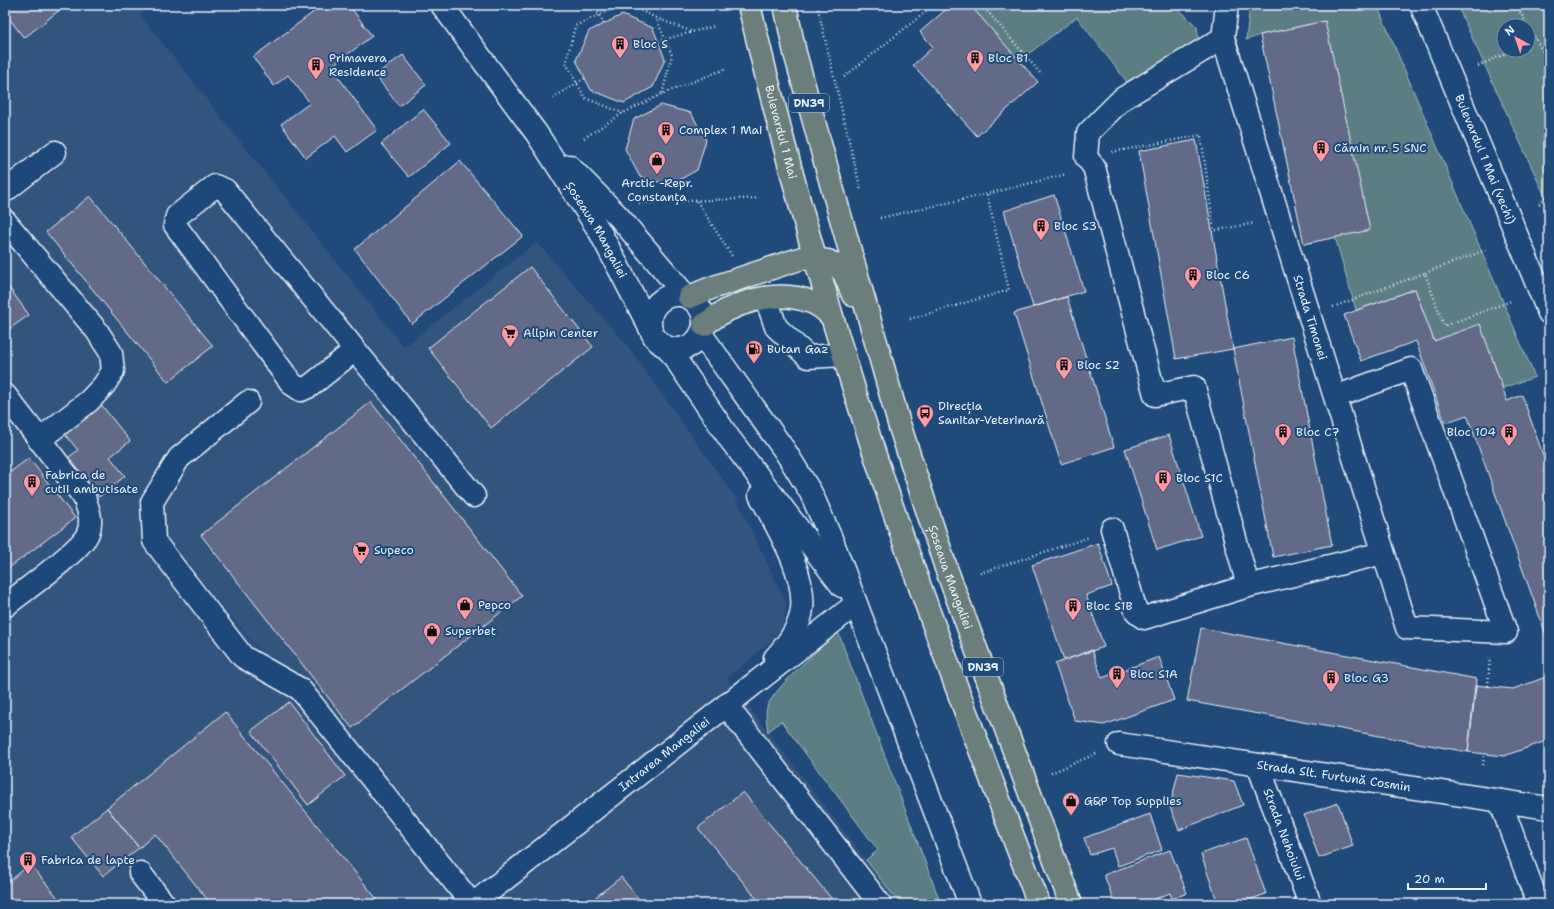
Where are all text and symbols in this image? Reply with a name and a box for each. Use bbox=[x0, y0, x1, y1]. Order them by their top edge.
north arrow bbox=[1496, 18, 1536, 58]
text: N bbox=[1502, 22, 1518, 39]
building icon: Bloc S bbox=[610, 34, 630, 59]
place label: Bloc S bbox=[633, 36, 668, 52]
building icon: Bloc B1 bbox=[965, 48, 985, 73]
place label: Primavera Residence bbox=[329, 50, 387, 80]
place label: Bloc B1 bbox=[988, 50, 1028, 66]
building icon: Primavera Residence bbox=[306, 55, 326, 80]
street label: Bulevardul 1 Mai bbox=[761, 83, 801, 181]
street label: Bulevardul 1 Mai (vechi) bbox=[1451, 92, 1519, 227]
road number: DN39 bbox=[789, 94, 829, 112]
building icon: Complex 1 Mai bbox=[656, 120, 676, 145]
place label: Complex 1 Mai bbox=[679, 122, 762, 138]
building icon: Cămin nr. 5 SNC bbox=[1311, 138, 1331, 163]
place label: Cămin nr. 5 SNC bbox=[1334, 140, 1427, 156]
shop icon: Arctic -Repr. Constanța bbox=[647, 150, 667, 175]
place label: Arctic -Repr. Constanța bbox=[621, 175, 693, 205]
street label: Șoseaua Mangaliei bbox=[562, 178, 631, 281]
building icon: Bloc S3 bbox=[1031, 216, 1051, 241]
place label: Bloc S3 bbox=[1054, 218, 1097, 234]
building icon: Bloc C6 bbox=[1183, 265, 1203, 290]
place label: Bloc C6 bbox=[1206, 267, 1250, 283]
street label: Strada Timonei bbox=[1289, 273, 1331, 362]
supermarket icon: Allpin Center bbox=[500, 323, 520, 348]
place label: Allpin Center bbox=[523, 325, 599, 341]
fuel station icon: Butan Gaz bbox=[744, 339, 764, 364]
place label: Butan Gaz bbox=[767, 341, 828, 357]
building icon: Bloc S2 bbox=[1054, 355, 1074, 380]
place label: Bloc S2 bbox=[1077, 357, 1120, 373]
place label: Direcția Sanitar-Veterinară bbox=[938, 398, 1045, 428]
bus stop icon: Direcția Sanitar-Veterinară bbox=[915, 403, 935, 428]
building icon: Bloc C7 bbox=[1273, 422, 1293, 447]
building icon: Bloc 104 bbox=[1499, 422, 1519, 447]
place label: Bloc C7 bbox=[1296, 424, 1340, 440]
place label: Bloc 104 bbox=[1447, 424, 1496, 440]
place label: Fabrica de cutii ambutisate bbox=[45, 467, 138, 497]
building icon: Bloc S1C bbox=[1153, 468, 1173, 493]
place label: Bloc S1C bbox=[1176, 470, 1223, 486]
building icon: Fabrica de cutii ambutisate bbox=[22, 472, 42, 497]
street label: Șoseaua Mangaliei bbox=[925, 523, 976, 632]
supermarket icon: Supeco bbox=[351, 540, 371, 565]
place label: Supeco bbox=[374, 542, 414, 558]
shop icon: Pepco bbox=[455, 595, 475, 620]
building icon: Bloc S1B bbox=[1063, 596, 1083, 621]
place label: Pepco bbox=[478, 597, 511, 613]
place label: Bloc S1B bbox=[1086, 598, 1132, 614]
shop icon: Superbet bbox=[422, 621, 442, 646]
place label: Superbet bbox=[445, 623, 496, 639]
road number: DN39 bbox=[963, 658, 1003, 676]
building icon: Bloc S1A bbox=[1107, 664, 1127, 689]
place label: Bloc S1A bbox=[1130, 666, 1178, 682]
building icon: Bloc G3 bbox=[1321, 668, 1341, 693]
place label: Bloc G3 bbox=[1344, 670, 1389, 686]
street label: Intrarea Mangaliei bbox=[615, 713, 713, 795]
street label: Strada Slt. Furtună Cosmin bbox=[1256, 757, 1412, 795]
street label: Strada Nehoiului bbox=[1259, 786, 1308, 883]
shop icon: G&P Top Supplies bbox=[1061, 791, 1081, 816]
place label: G&P Top Supplies bbox=[1084, 793, 1182, 809]
building icon: Fabrica de lapte bbox=[18, 850, 38, 875]
place label: Fabrica de lapte bbox=[41, 852, 135, 868]
scale bar bbox=[1408, 865, 1486, 891]
text: 20 m bbox=[1414, 871, 1445, 887]

